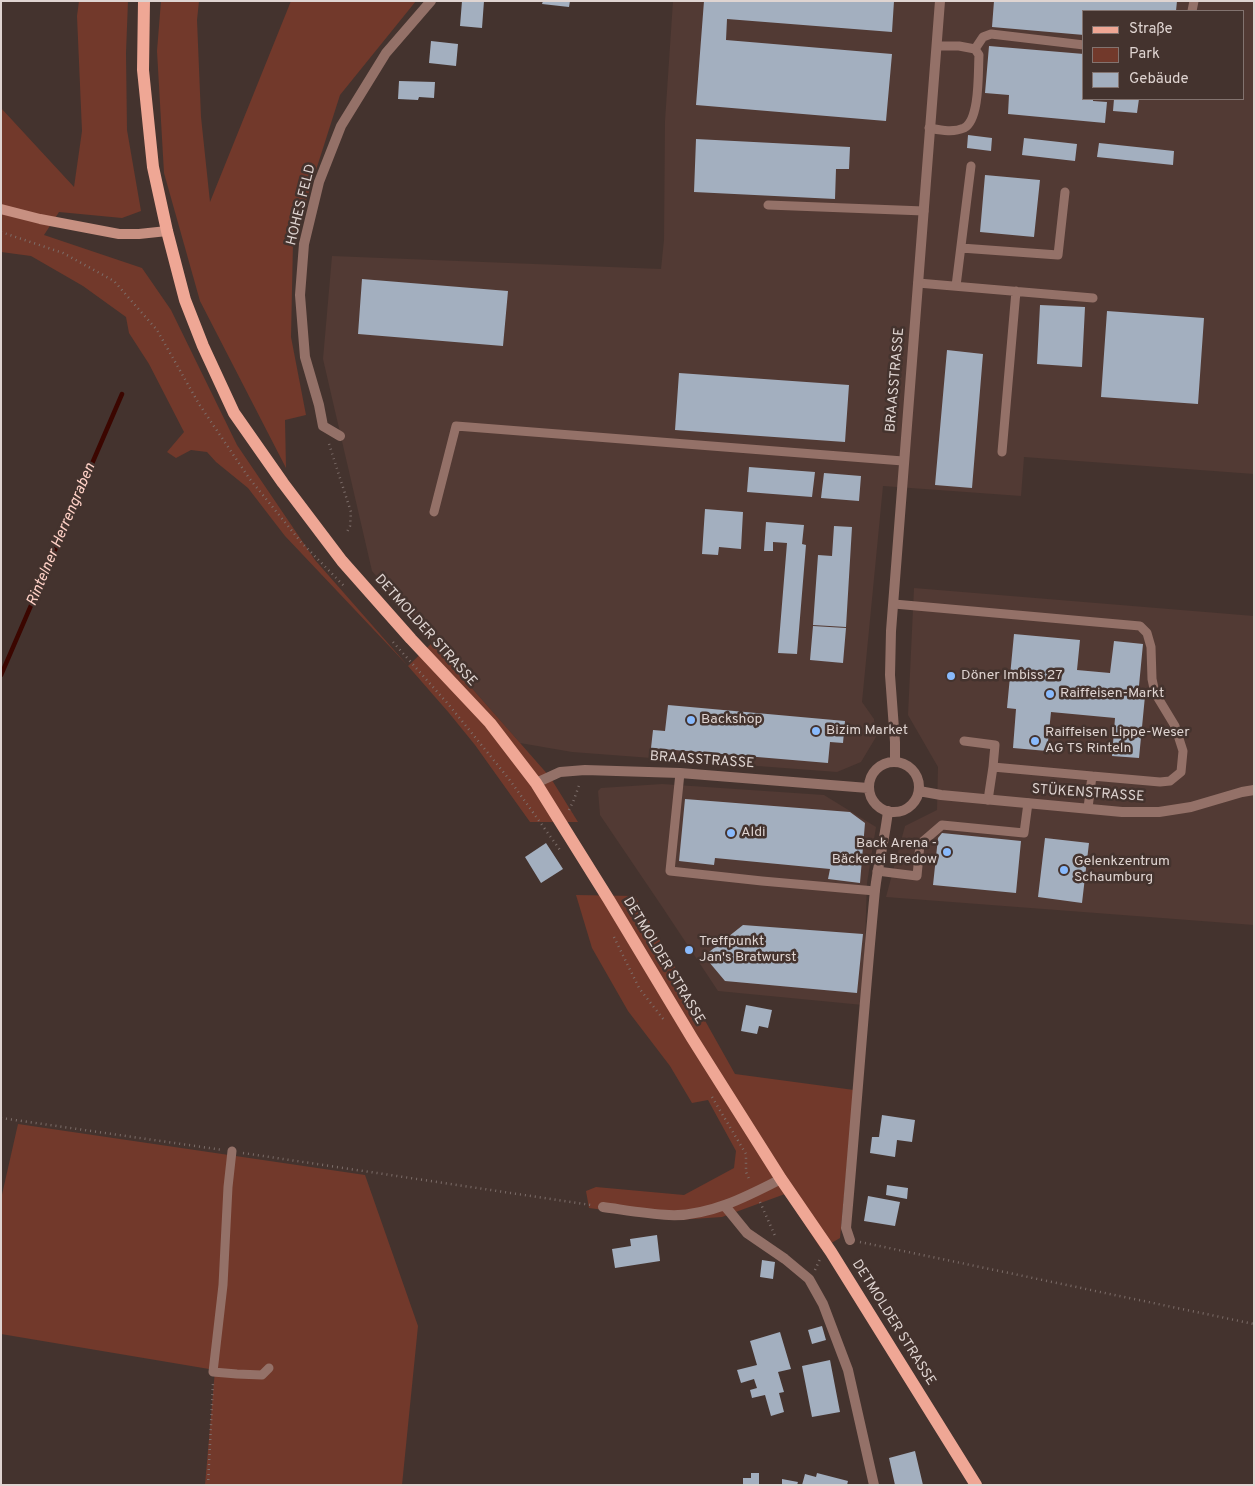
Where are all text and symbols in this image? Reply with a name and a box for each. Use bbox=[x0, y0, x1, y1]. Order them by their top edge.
legend bbox=[1082, 10, 1245, 100]
text: Straße bbox=[1129, 20, 1173, 39]
text: Park bbox=[1129, 45, 1160, 64]
text: Gebäude bbox=[1129, 70, 1189, 89]
street label: HOHES FELD bbox=[284, 163, 320, 247]
street label: BRAASSTRASSE bbox=[883, 327, 909, 433]
water label: Rintelner Herrengraben bbox=[24, 461, 100, 609]
street label: DETMOLDER STRASSE bbox=[370, 571, 480, 691]
place label: Döner Imbiss 27 bbox=[961, 668, 1062, 684]
marker: Döner Imbiss 27 bbox=[945, 670, 957, 682]
place label: Raiffeisen-Markt bbox=[1060, 686, 1164, 702]
marker: Raiffeisen-Markt bbox=[1044, 688, 1056, 700]
place label: Backshop bbox=[701, 712, 762, 728]
marker: Backshop bbox=[685, 714, 697, 726]
place label: Bizim Market bbox=[826, 723, 908, 739]
marker: Bizim Market bbox=[810, 725, 822, 737]
place label: Raiffeisen Lippe-Weser AG TS Rinteln bbox=[1045, 725, 1190, 758]
marker: Raiffeisen Lippe-Weser AG TS Rinteln bbox=[1029, 735, 1041, 747]
street label: BRAASSTRASSE bbox=[649, 749, 755, 773]
street label: STÜKENSTRASSE bbox=[1031, 782, 1145, 806]
place label: Aldi bbox=[741, 825, 766, 841]
marker: Aldi bbox=[725, 827, 737, 839]
place label: Back Arena - Bäckerei Bredow bbox=[832, 836, 937, 869]
marker: Back Arena - Bäckerei Bredow bbox=[941, 846, 953, 858]
place label: Gelenkzentrum Schaumburg bbox=[1074, 854, 1170, 886]
marker: Gelenkzentrum Schaumburg bbox=[1058, 864, 1070, 876]
street label: DETMOLDER STRASSE bbox=[618, 894, 708, 1028]
place label: Treffpunkt Jan's Bratwurst bbox=[699, 934, 796, 966]
marker: Treffpunkt Jan's Bratwurst bbox=[683, 944, 695, 956]
street label: DETMOLDER STRASSE bbox=[847, 1257, 939, 1389]

